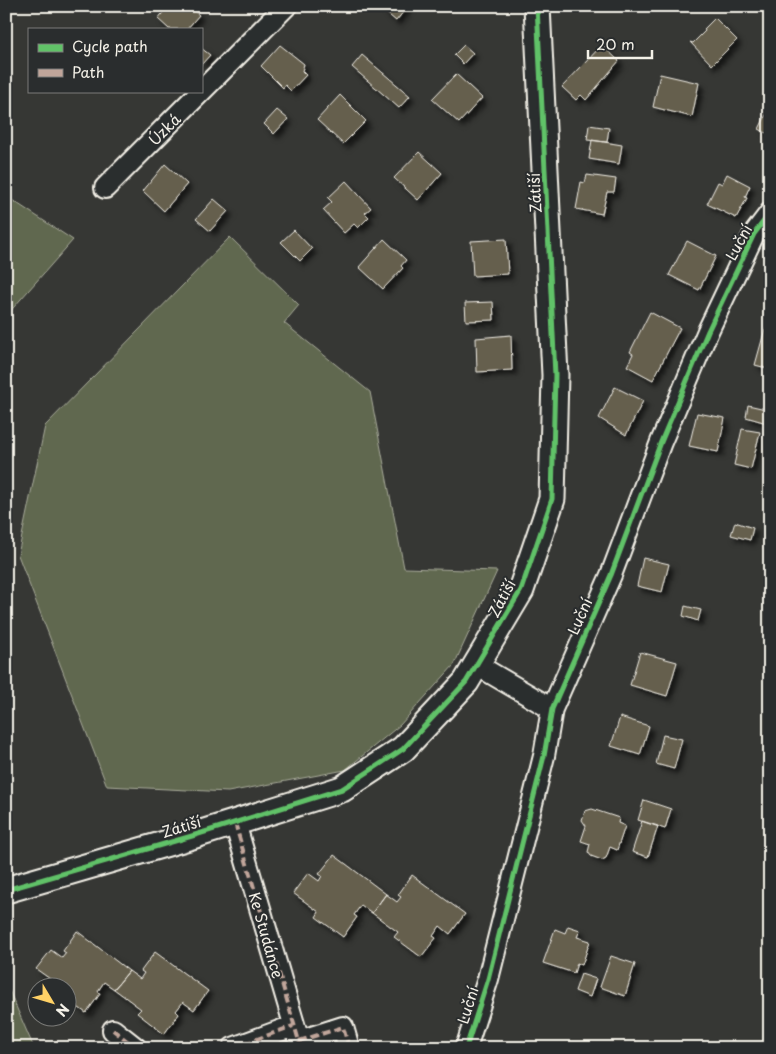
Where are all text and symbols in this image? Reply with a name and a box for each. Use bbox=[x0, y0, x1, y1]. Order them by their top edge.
legend bbox=[28, 28, 202, 92]
scale bar bbox=[588, 28, 652, 60]
text: 20 m bbox=[596, 32, 635, 55]
text: Cycle path bbox=[72, 34, 148, 57]
text: Path bbox=[72, 60, 104, 83]
street label: Úzká bbox=[143, 107, 186, 150]
street label: Zátiší bbox=[521, 172, 547, 214]
street label: Luční bbox=[719, 219, 757, 264]
street label: Zátiší bbox=[481, 574, 521, 621]
street label: Luční bbox=[561, 593, 598, 638]
street label: Zátiší bbox=[158, 809, 204, 843]
street label: Ke Studánce bbox=[244, 889, 290, 981]
north arrow bbox=[28, 976, 78, 1026]
street label: Luční bbox=[450, 983, 484, 1027]
text: N bbox=[51, 999, 74, 1021]

